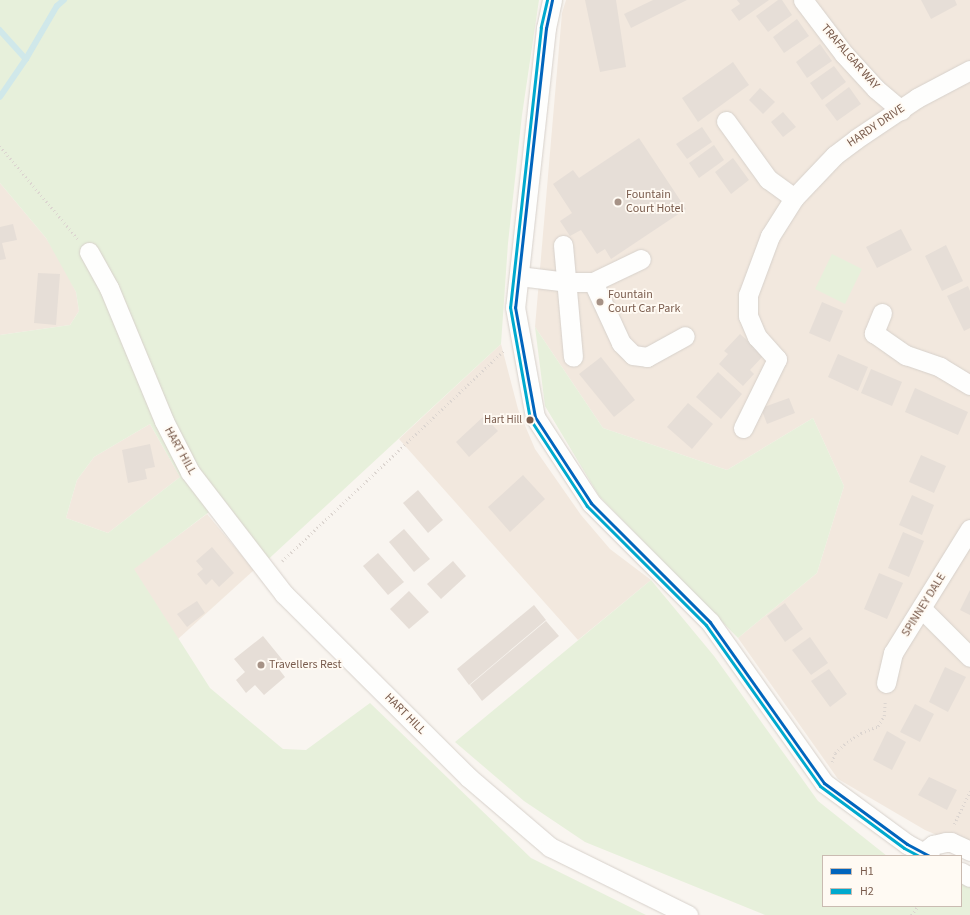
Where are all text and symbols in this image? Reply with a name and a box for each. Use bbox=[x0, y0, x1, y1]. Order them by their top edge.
street label: TRAFALGAR WAY bbox=[818, 21, 882, 93]
street label: HARDY DRIVE bbox=[844, 101, 908, 151]
place label: Fountain Court Hotel bbox=[626, 188, 684, 216]
marker: Fountain Court Hotel bbox=[613, 197, 623, 207]
place label: Fountain Court Car Park bbox=[608, 288, 680, 316]
marker: Fountain Court Car Park bbox=[595, 297, 605, 307]
place label: Hart Hill bbox=[484, 413, 522, 427]
marker: Hart Hill bbox=[525, 415, 535, 425]
street label: HART HILL bbox=[161, 425, 199, 477]
street label: SPINNEY DALE bbox=[899, 571, 949, 639]
place label: Travellers Rest bbox=[269, 658, 341, 672]
marker: Travellers Rest bbox=[256, 660, 266, 670]
street label: HART HILL bbox=[381, 690, 429, 738]
legend bbox=[822, 855, 962, 907]
text: H1 bbox=[860, 863, 874, 880]
text: H2 bbox=[860, 883, 874, 900]

